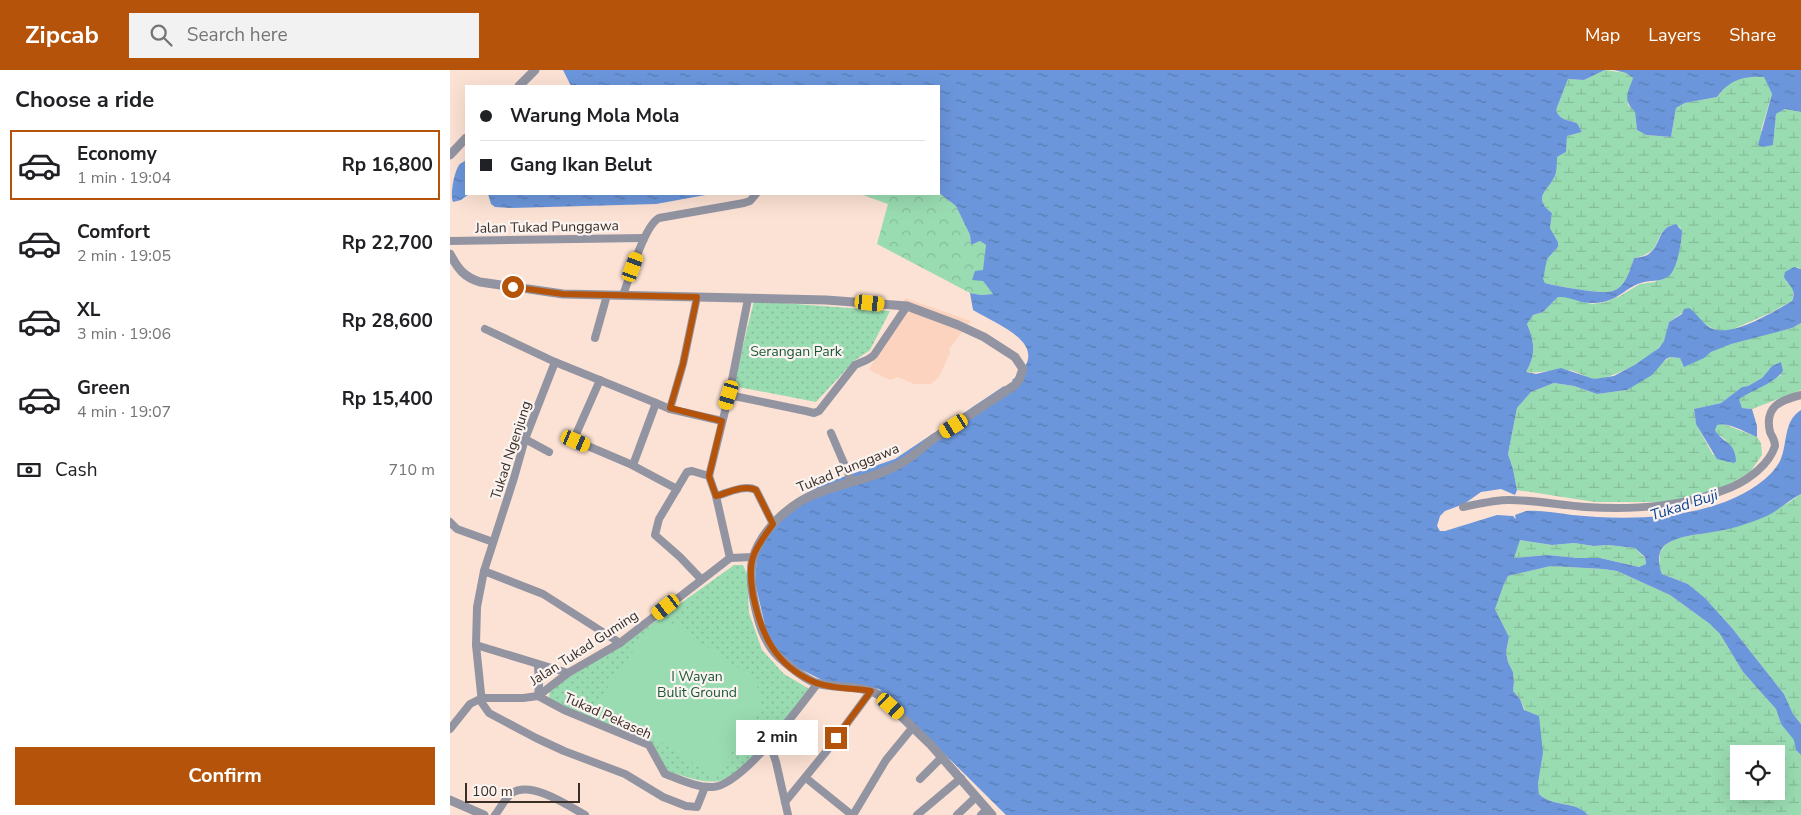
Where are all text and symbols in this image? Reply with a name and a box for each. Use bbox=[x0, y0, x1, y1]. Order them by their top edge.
search box bbox=[129, 13, 479, 58]
text: Zipcab bbox=[25, 19, 99, 51]
icon: search bbox=[147, 21, 175, 49]
text: Search here bbox=[187, 22, 288, 48]
text: Map bbox=[1585, 23, 1620, 47]
text: Layers bbox=[1648, 23, 1701, 47]
text: Share bbox=[1729, 23, 1776, 47]
text: Choose a ride bbox=[15, 85, 154, 115]
text: Warung Mola Mola bbox=[510, 103, 679, 129]
text: Economy bbox=[77, 141, 157, 167]
icon: car bbox=[17, 143, 62, 188]
text: Rp 16,800 bbox=[342, 152, 433, 178]
text: Gang Ikan Belut bbox=[510, 152, 652, 178]
text: 1 min · 19:04 bbox=[77, 167, 171, 189]
street label: Jalan Tukad Punggawa bbox=[474, 216, 619, 238]
text: Comfort bbox=[77, 219, 150, 245]
icon: car bbox=[17, 221, 62, 266]
text: Rp 22,700 bbox=[342, 230, 433, 256]
text: 2 min · 19:05 bbox=[77, 245, 171, 267]
car bbox=[620, 250, 645, 284]
route start bbox=[502, 276, 524, 298]
car bbox=[854, 294, 885, 312]
text: XL bbox=[77, 297, 100, 323]
icon: car bbox=[17, 299, 62, 344]
text: Rp 28,600 bbox=[342, 308, 433, 334]
text: 3 min · 19:06 bbox=[77, 323, 171, 345]
park label: Serangan Park bbox=[750, 342, 843, 361]
text: Green bbox=[77, 375, 130, 401]
icon: car bbox=[17, 377, 62, 422]
car bbox=[717, 378, 740, 412]
text: Rp 15,400 bbox=[342, 386, 433, 412]
street label: Tukad Ngenjung bbox=[486, 398, 536, 502]
text: 4 min · 19:07 bbox=[77, 401, 171, 423]
car bbox=[937, 412, 970, 440]
car bbox=[559, 428, 592, 454]
street label: Tukad Punggawa bbox=[794, 439, 902, 497]
icon: cash bbox=[15, 456, 43, 484]
text: Cash bbox=[55, 457, 97, 483]
text: 710 m bbox=[388, 459, 435, 481]
water label: Tukad Buji bbox=[1648, 485, 1721, 525]
car bbox=[649, 592, 682, 622]
street label: Jalan Tukad Guming bbox=[525, 606, 642, 691]
park label: I Wayan Bulit Ground bbox=[657, 667, 737, 702]
street label: Tukad Pekaseh bbox=[561, 688, 655, 744]
car bbox=[874, 690, 907, 722]
callout: 2 min bbox=[736, 720, 818, 756]
text: 2 min bbox=[756, 726, 798, 748]
route end bbox=[825, 727, 847, 749]
map controls bbox=[1730, 745, 1785, 800]
button: locate bbox=[1730, 745, 1785, 800]
button: Confirm bbox=[15, 747, 435, 805]
scale bar bbox=[465, 780, 580, 803]
text: 100 m bbox=[472, 782, 513, 801]

